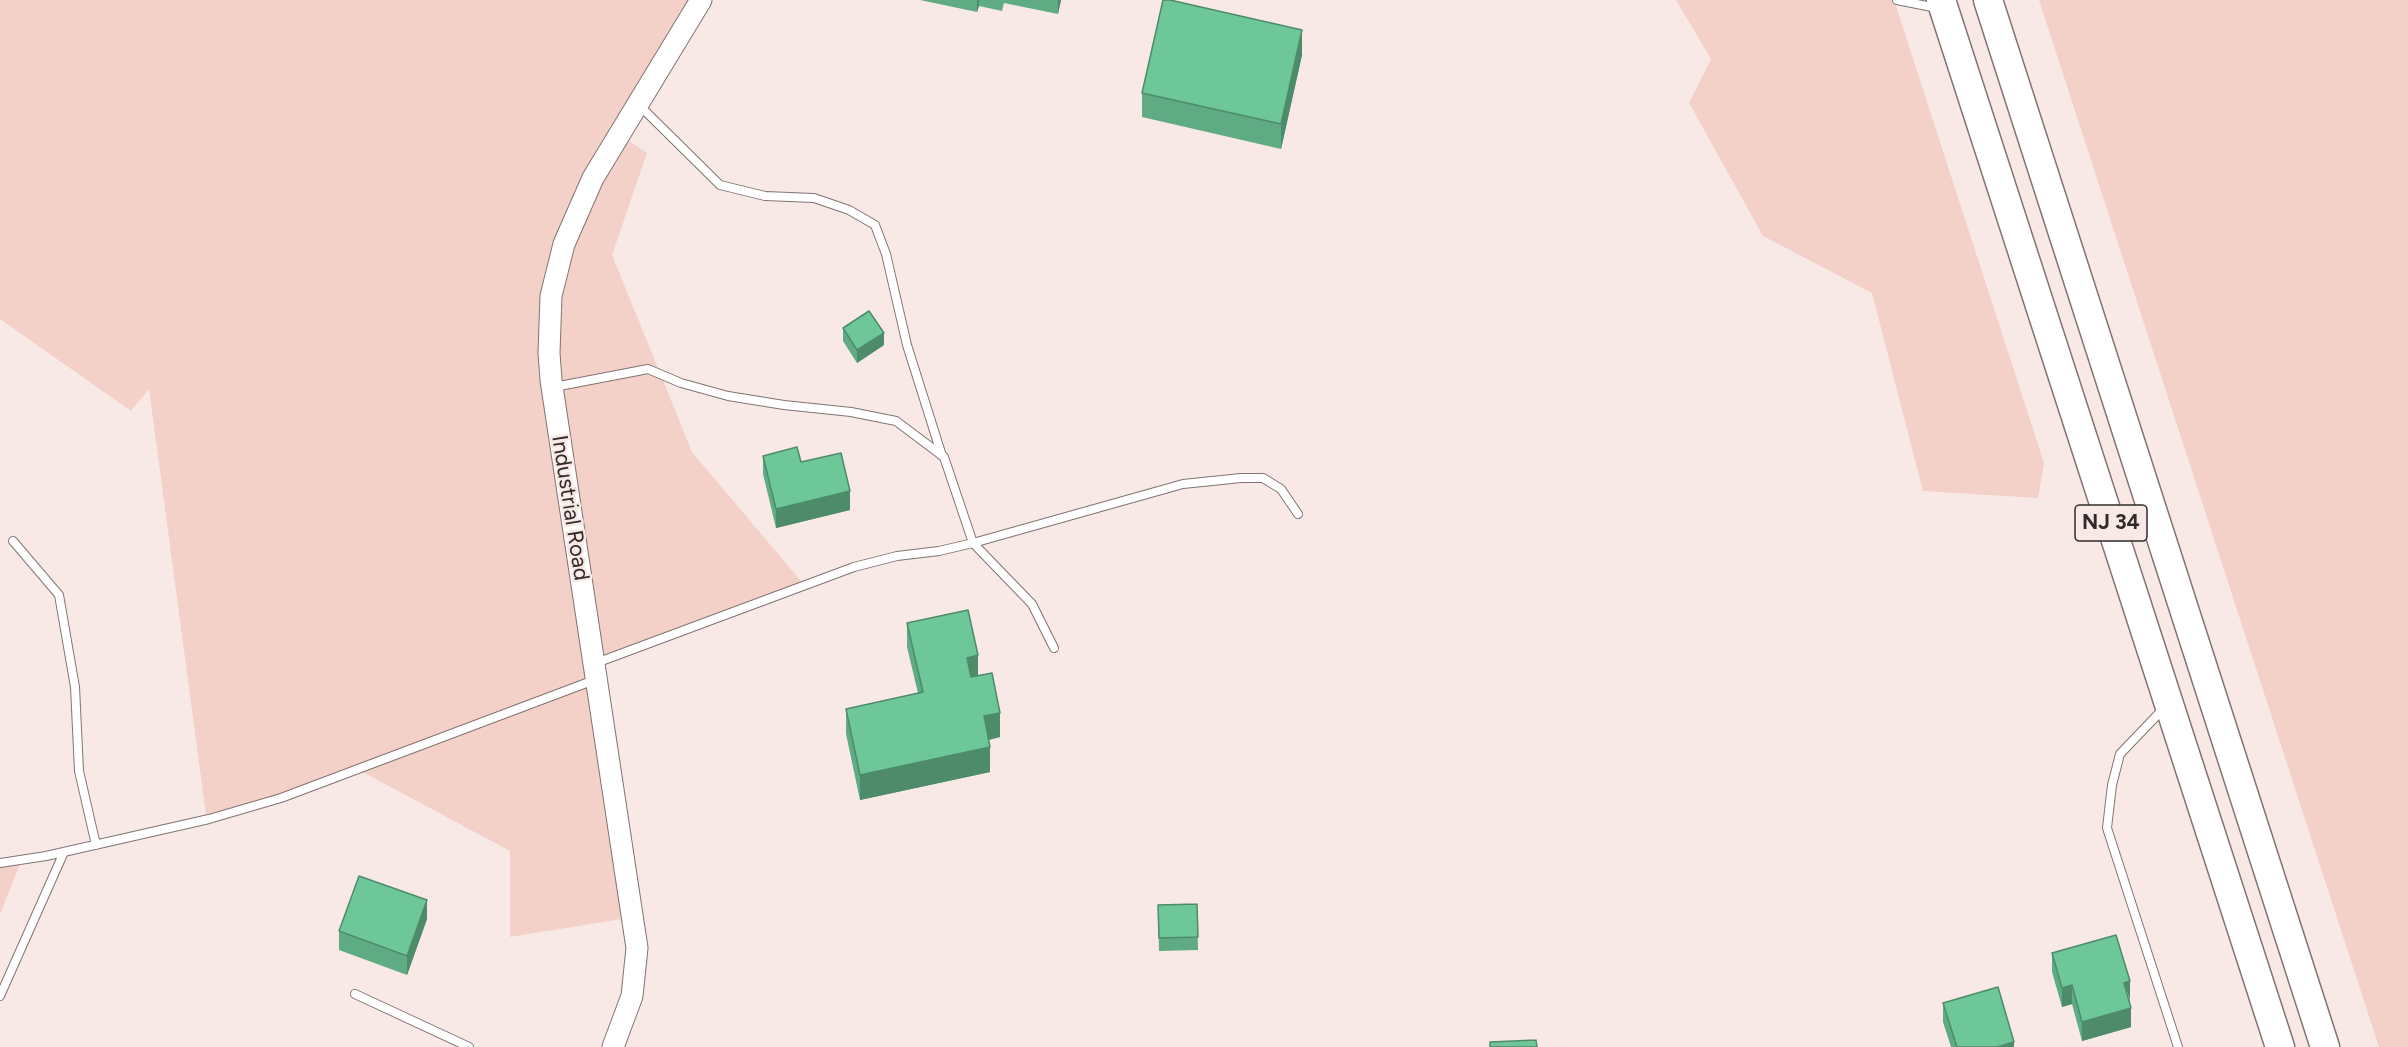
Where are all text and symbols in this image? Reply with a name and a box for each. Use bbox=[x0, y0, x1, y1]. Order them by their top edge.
street label: Industrial Road bbox=[545, 434, 595, 582]
road number: NJ 34 bbox=[2075, 505, 2147, 541]

